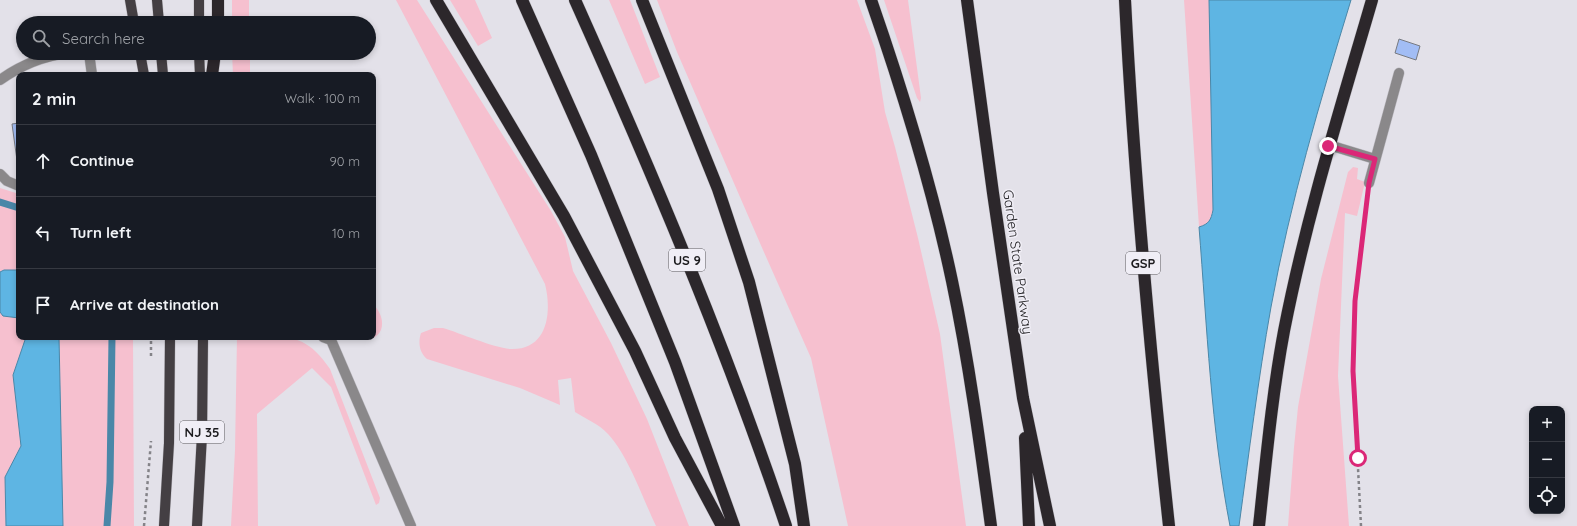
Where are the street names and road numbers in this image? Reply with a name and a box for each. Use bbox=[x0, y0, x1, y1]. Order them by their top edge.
street label: Garden State Parkway bbox=[999, 188, 1037, 336]
road number: US 9 bbox=[669, 249, 705, 271]
road number: GSP bbox=[1126, 252, 1160, 274]
road number: NJ 35 bbox=[180, 421, 224, 443]

